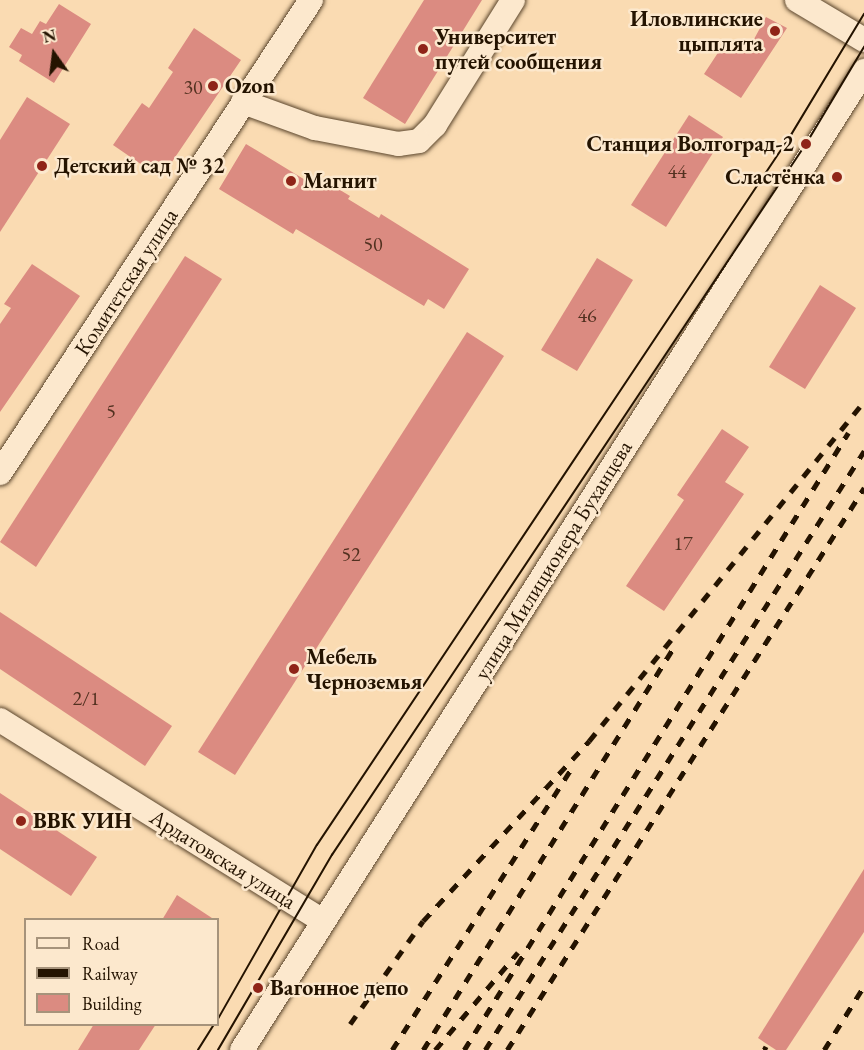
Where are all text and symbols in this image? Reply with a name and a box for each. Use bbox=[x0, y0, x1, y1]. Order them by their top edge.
place label: Иловлинские цыплята bbox=[630, 5, 763, 56]
place label: Университет путей сообщения bbox=[435, 23, 602, 74]
north arrow bbox=[24, 24, 84, 84]
text: N bbox=[41, 24, 58, 48]
marker: Иловлинские цыплята bbox=[768, 24, 782, 38]
marker: Университет путей сообщения bbox=[416, 42, 430, 56]
place label: Ozon bbox=[225, 73, 275, 99]
house number: 30 bbox=[183, 75, 203, 99]
marker: Ozon bbox=[206, 79, 220, 93]
place label: Станция Волгоград-2 bbox=[587, 131, 794, 157]
marker: Станция Волгоград-2 bbox=[799, 137, 813, 151]
place label: Детский сад № 32 bbox=[54, 153, 225, 179]
marker: Детский сад № 32 bbox=[35, 159, 49, 173]
house number: 44 bbox=[667, 159, 687, 183]
place label: Сластёнка bbox=[725, 164, 825, 190]
place label: Магнит bbox=[303, 168, 377, 194]
marker: Сластёнка bbox=[830, 170, 844, 184]
marker: Магнит bbox=[284, 174, 298, 188]
street label: Комитетская улица bbox=[69, 204, 183, 360]
house number: 50 bbox=[363, 232, 383, 256]
house number: 46 bbox=[577, 303, 597, 327]
house number: 5 bbox=[106, 399, 116, 423]
street label: улица Милиционера Буханцева bbox=[468, 435, 638, 685]
house number: 17 bbox=[673, 531, 693, 555]
house number: 52 bbox=[341, 542, 361, 566]
place label: Мебель Черноземья bbox=[306, 643, 422, 694]
marker: Мебель Черноземья bbox=[287, 662, 301, 676]
house number: 2/1 bbox=[72, 686, 100, 710]
street label: Ардатовская улица bbox=[145, 803, 301, 915]
place label: ВВК УИН bbox=[33, 808, 132, 834]
marker: ВВК УИН bbox=[14, 814, 28, 828]
legend bbox=[24, 918, 219, 1026]
text: Road bbox=[82, 932, 120, 955]
text: Railway bbox=[82, 962, 138, 985]
place label: Вагонное депо bbox=[270, 975, 408, 1001]
marker: Вагонное депо bbox=[251, 981, 265, 995]
text: Building bbox=[82, 992, 142, 1015]

